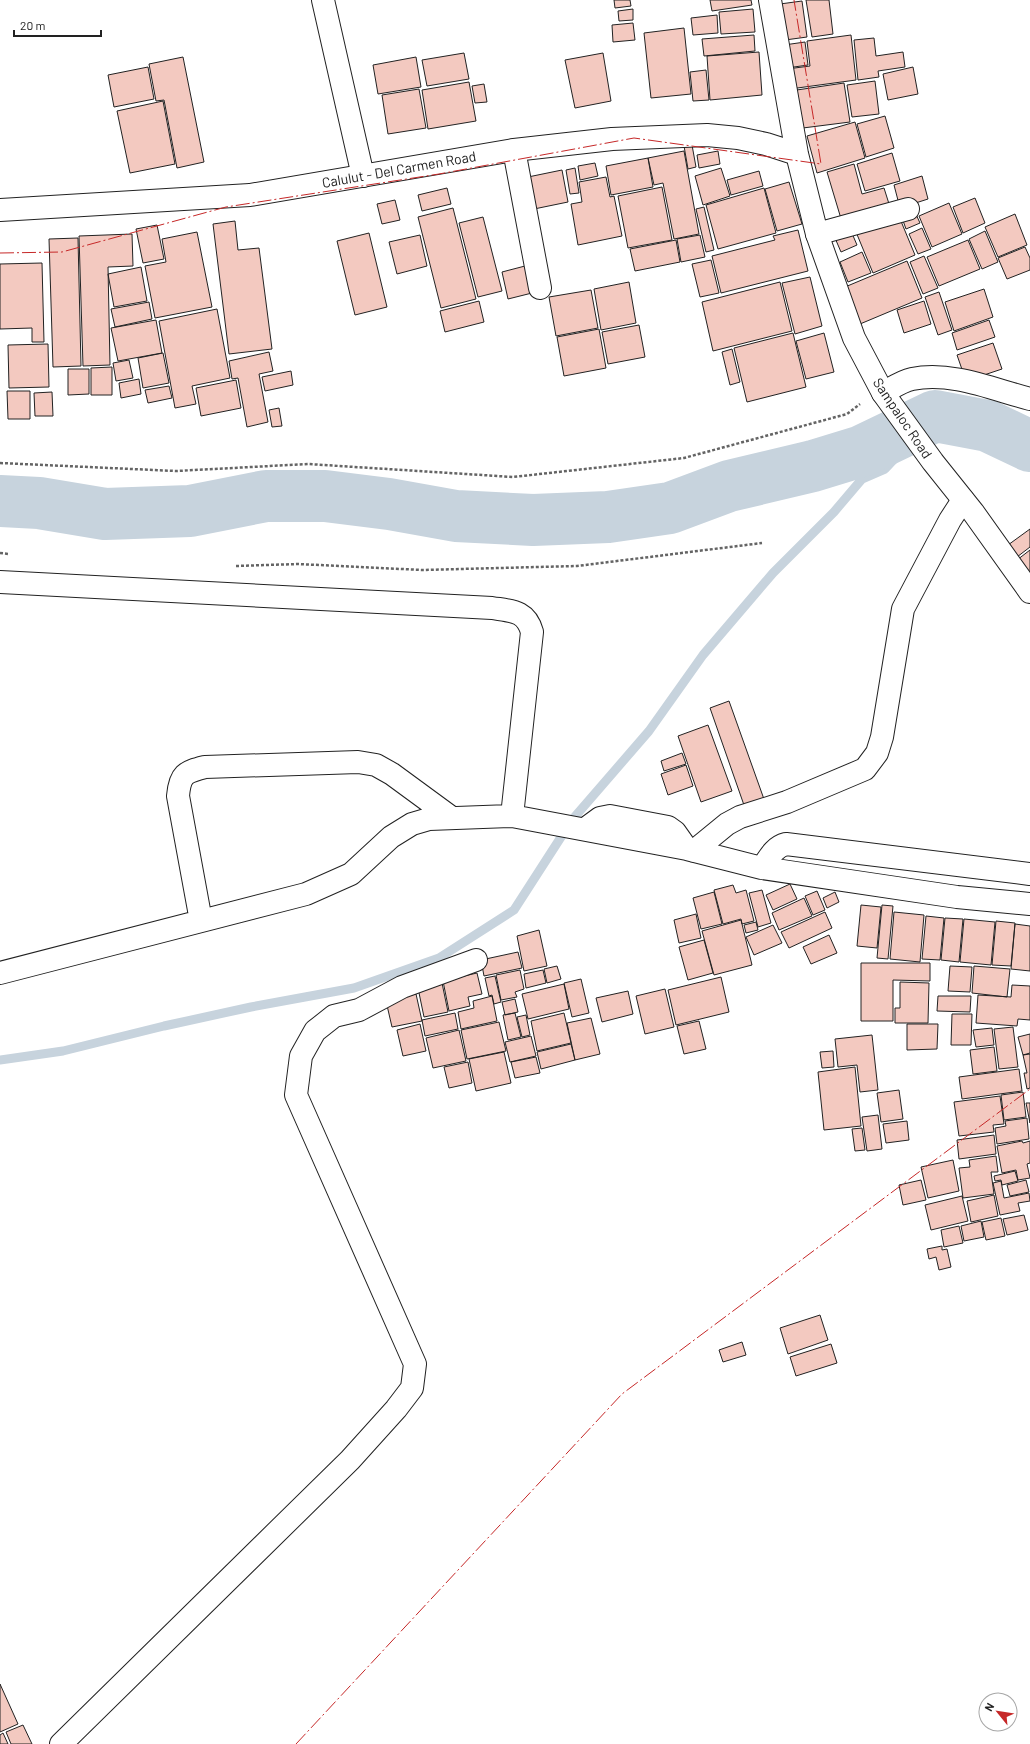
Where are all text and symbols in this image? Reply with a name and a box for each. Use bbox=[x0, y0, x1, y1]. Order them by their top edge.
scale bar bbox=[14, 12, 101, 38]
text: 20 m bbox=[20, 18, 46, 32]
street label: Calulut - Del Carmen Road bbox=[321, 147, 477, 191]
street label: Sampaloc Road bbox=[870, 374, 936, 462]
north arrow bbox=[978, 1692, 1018, 1732]
text: N bbox=[981, 1700, 996, 1713]

